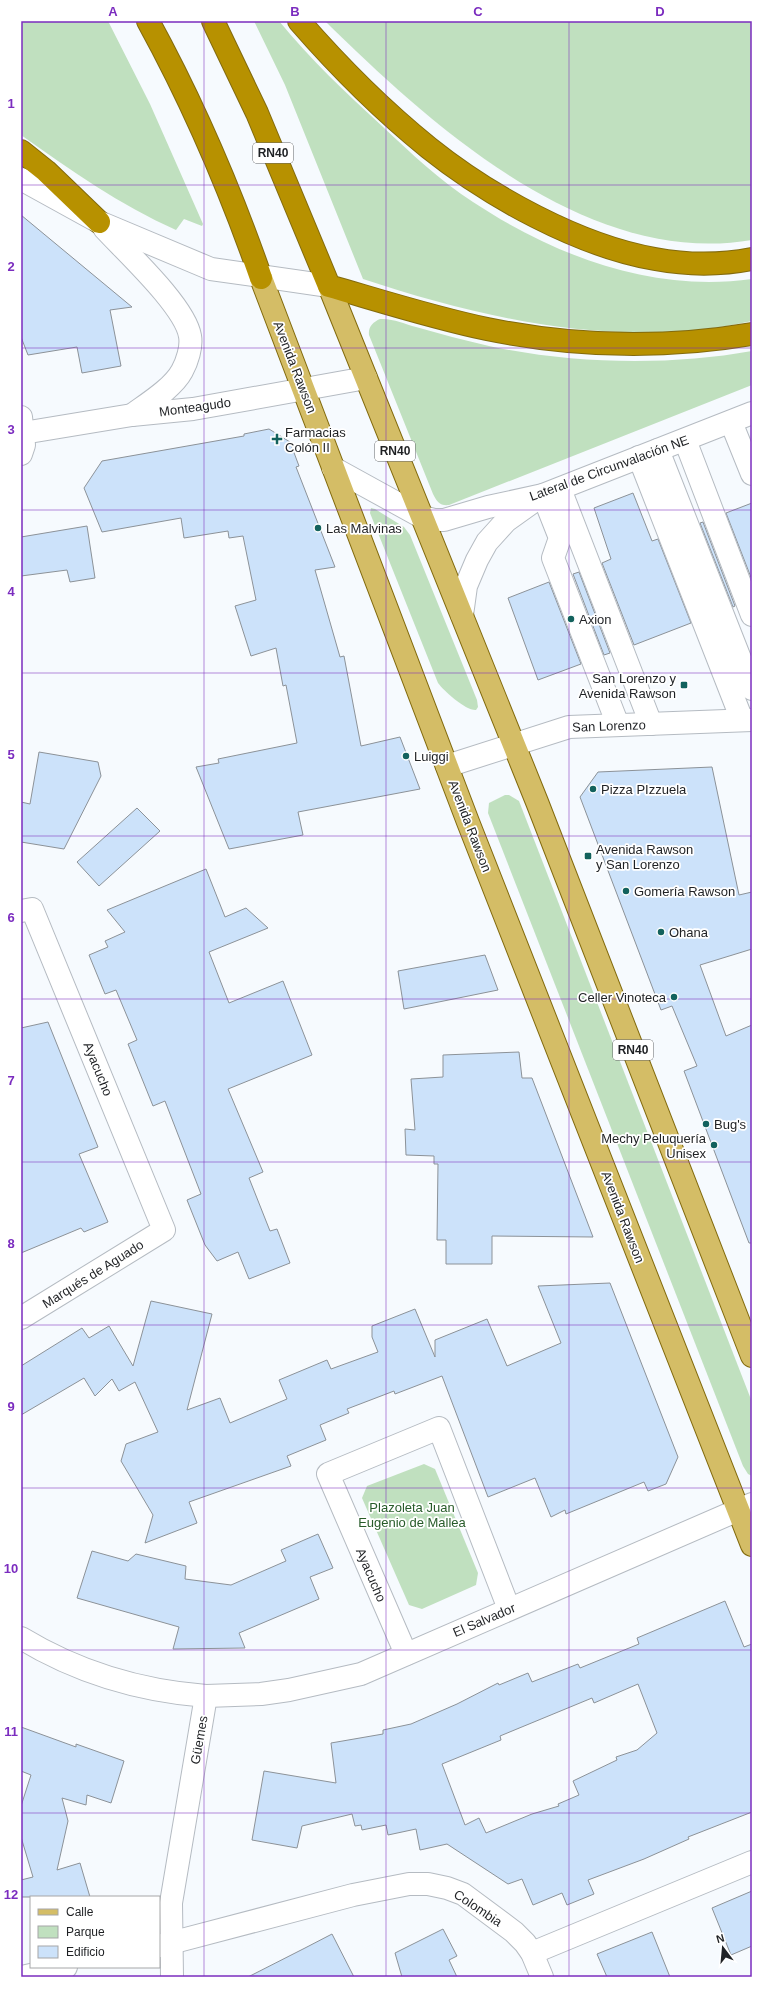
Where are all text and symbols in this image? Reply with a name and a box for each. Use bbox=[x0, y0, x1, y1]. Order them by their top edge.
text: A bbox=[108, 4, 118, 19]
text: B bbox=[290, 4, 300, 19]
text: C bbox=[473, 4, 483, 19]
text: D bbox=[655, 4, 665, 19]
text: 1 bbox=[7, 96, 15, 111]
road number: RN40 bbox=[253, 143, 293, 163]
text: 2 bbox=[7, 259, 15, 274]
street label: Avenida Rawson bbox=[271, 319, 319, 415]
street label: Monteagudo bbox=[158, 395, 232, 419]
text: 3 bbox=[7, 422, 15, 437]
place label: Farmacias Colón II bbox=[285, 425, 346, 455]
street label: Lateral de Circunvalación NE bbox=[527, 432, 691, 504]
marker: Farmacias Colón II bbox=[272, 434, 282, 444]
road number: RN40 bbox=[375, 441, 415, 461]
place label: Las Malvinas bbox=[326, 521, 402, 536]
marker: Las Malvinas bbox=[313, 523, 323, 533]
text: 4 bbox=[7, 584, 15, 599]
place label: Axion bbox=[579, 612, 612, 627]
marker: Axion bbox=[566, 614, 576, 624]
place label: San Lorenzo y Avenida Rawson bbox=[579, 671, 676, 701]
marker: San Lorenzo y Avenida Rawson bbox=[679, 680, 689, 690]
street label: San Lorenzo bbox=[572, 717, 646, 735]
text: 5 bbox=[7, 747, 15, 762]
place label: Luiggi bbox=[414, 749, 449, 764]
marker: Luiggi bbox=[401, 751, 411, 761]
street label: Avenida Rawson bbox=[446, 778, 494, 874]
place label: Pizza PIzzuela bbox=[601, 782, 687, 797]
marker: Pizza PIzzuela bbox=[588, 784, 598, 794]
place label: Avenida Rawson y San Lorenzo bbox=[596, 842, 693, 872]
marker: Avenida Rawson y San Lorenzo bbox=[583, 851, 593, 861]
place label: Gomería Rawson bbox=[634, 884, 735, 899]
marker: Gomería Rawson bbox=[621, 886, 631, 896]
text: 6 bbox=[7, 910, 15, 925]
place label: Ohana bbox=[669, 925, 709, 940]
marker: Ohana bbox=[656, 927, 666, 937]
place label: Celler Vinoteca bbox=[578, 990, 667, 1005]
marker: Celler Vinoteca bbox=[669, 992, 679, 1002]
street label: Ayacucho bbox=[80, 1040, 116, 1098]
road number: RN40 bbox=[613, 1040, 653, 1060]
text: 7 bbox=[7, 1073, 15, 1088]
place label: Bug's bbox=[714, 1117, 747, 1132]
marker: Bug's bbox=[701, 1119, 711, 1129]
place label: Mechy Peluquería Unisex bbox=[601, 1131, 707, 1161]
marker: Mechy Peluquería Unisex bbox=[709, 1140, 719, 1150]
street label: Avenida Rawson bbox=[599, 1169, 647, 1265]
text: 8 bbox=[7, 1236, 15, 1251]
street label: Marqués de Aguado bbox=[40, 1237, 146, 1311]
text: 9 bbox=[7, 1399, 15, 1414]
park label: Plazoleta Juan Eugenio de Mallea bbox=[358, 1500, 467, 1530]
street label: Ayacucho bbox=[353, 1546, 389, 1604]
text: 10 bbox=[4, 1561, 18, 1576]
street label: El Salvador bbox=[450, 1600, 518, 1640]
street label: Güemes bbox=[187, 1714, 211, 1765]
text: 11 bbox=[4, 1724, 18, 1739]
street label: Colombia bbox=[451, 1886, 506, 1930]
text: 12 bbox=[4, 1887, 18, 1902]
legend bbox=[30, 1896, 160, 1968]
text: Calle bbox=[66, 1905, 94, 1919]
text: Parque bbox=[66, 1925, 105, 1939]
north arrow bbox=[703, 1928, 743, 1968]
text: N bbox=[715, 1932, 726, 1945]
text: Edificio bbox=[66, 1945, 105, 1959]

